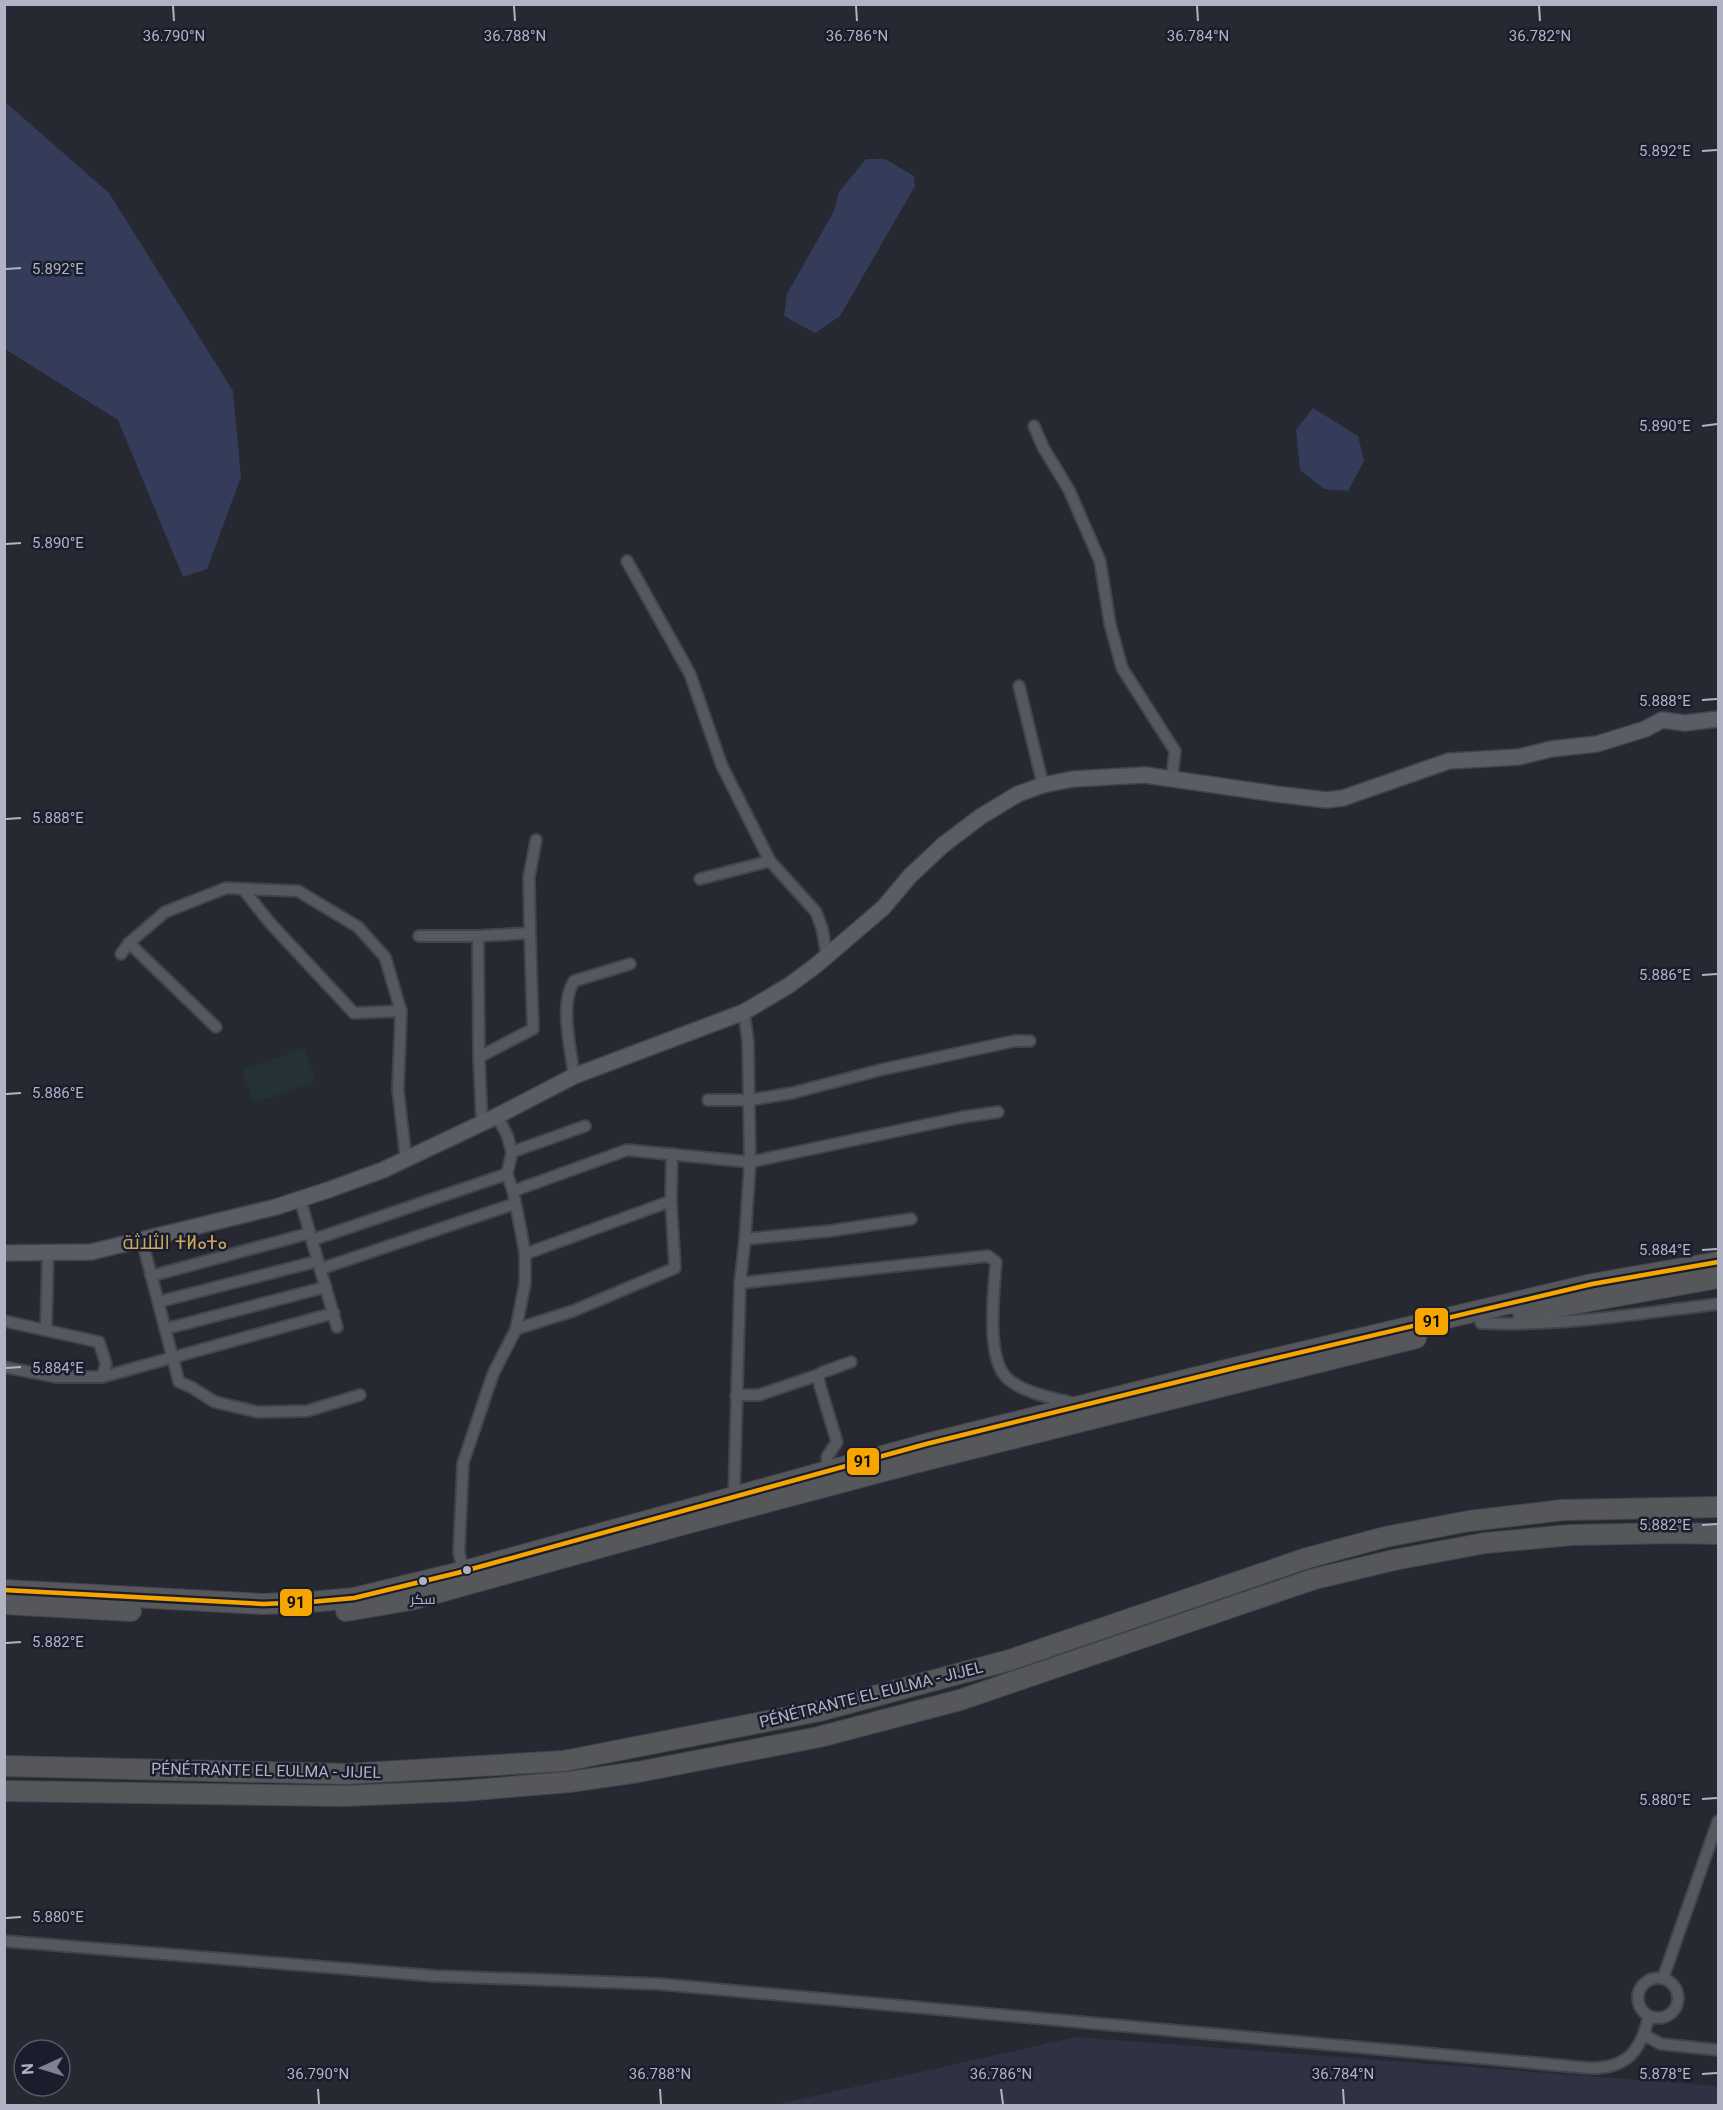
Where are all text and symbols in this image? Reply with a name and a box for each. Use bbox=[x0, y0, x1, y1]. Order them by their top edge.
text: 36.790°N bbox=[143, 27, 205, 45]
text: 36.788°N bbox=[484, 27, 546, 45]
text: 36.786°N bbox=[826, 27, 888, 45]
text: 36.784°N bbox=[1167, 27, 1229, 45]
text: 36.782°N bbox=[1509, 27, 1571, 45]
text: 5.892°E bbox=[1639, 142, 1691, 160]
text: 5.892°E bbox=[32, 260, 84, 278]
text: 5.890°E bbox=[1639, 417, 1691, 435]
text: 5.890°E bbox=[32, 534, 84, 552]
text: 5.888°E bbox=[1639, 692, 1691, 710]
text: 5.888°E bbox=[32, 809, 84, 827]
text: 5.886°E bbox=[1639, 966, 1691, 984]
text: 5.886°E bbox=[32, 1084, 84, 1102]
district label: الثلاثة ⵜⵍⴰⵜⴰ bbox=[123, 1230, 227, 1254]
text: 5.884°E bbox=[1639, 1241, 1691, 1259]
line badge: 91 bbox=[1414, 1307, 1449, 1336]
text: 91 bbox=[1423, 1312, 1441, 1331]
text: 5.884°E bbox=[32, 1359, 84, 1377]
line badge: 91 bbox=[846, 1447, 880, 1476]
text: 91 bbox=[854, 1452, 872, 1471]
text: 5.882°E bbox=[1639, 1516, 1691, 1534]
unlabelled marker bbox=[461, 1564, 473, 1576]
marker: سكر bbox=[417, 1575, 429, 1587]
line badge: 91 bbox=[279, 1588, 313, 1617]
place label: سكر bbox=[410, 1591, 436, 1607]
text: 91 bbox=[287, 1593, 305, 1612]
text: 5.882°E bbox=[32, 1633, 84, 1651]
street label: PÉNÉTRANTE EL EULMA - JIJEL bbox=[757, 1657, 985, 1732]
street label: PÉNÉTRANTE EL EULMA - JIJEL bbox=[151, 1759, 381, 1782]
text: 5.880°E bbox=[1639, 1791, 1691, 1809]
text: 5.880°E bbox=[32, 1908, 84, 1926]
north arrow bbox=[12, 2038, 72, 2098]
text: N bbox=[18, 2063, 37, 2075]
text: 36.790°N bbox=[287, 2065, 349, 2083]
text: 36.788°N bbox=[629, 2065, 691, 2083]
text: 36.786°N bbox=[970, 2065, 1032, 2083]
text: 36.784°N bbox=[1312, 2065, 1374, 2083]
text: 5.878°E bbox=[1639, 2065, 1691, 2083]

